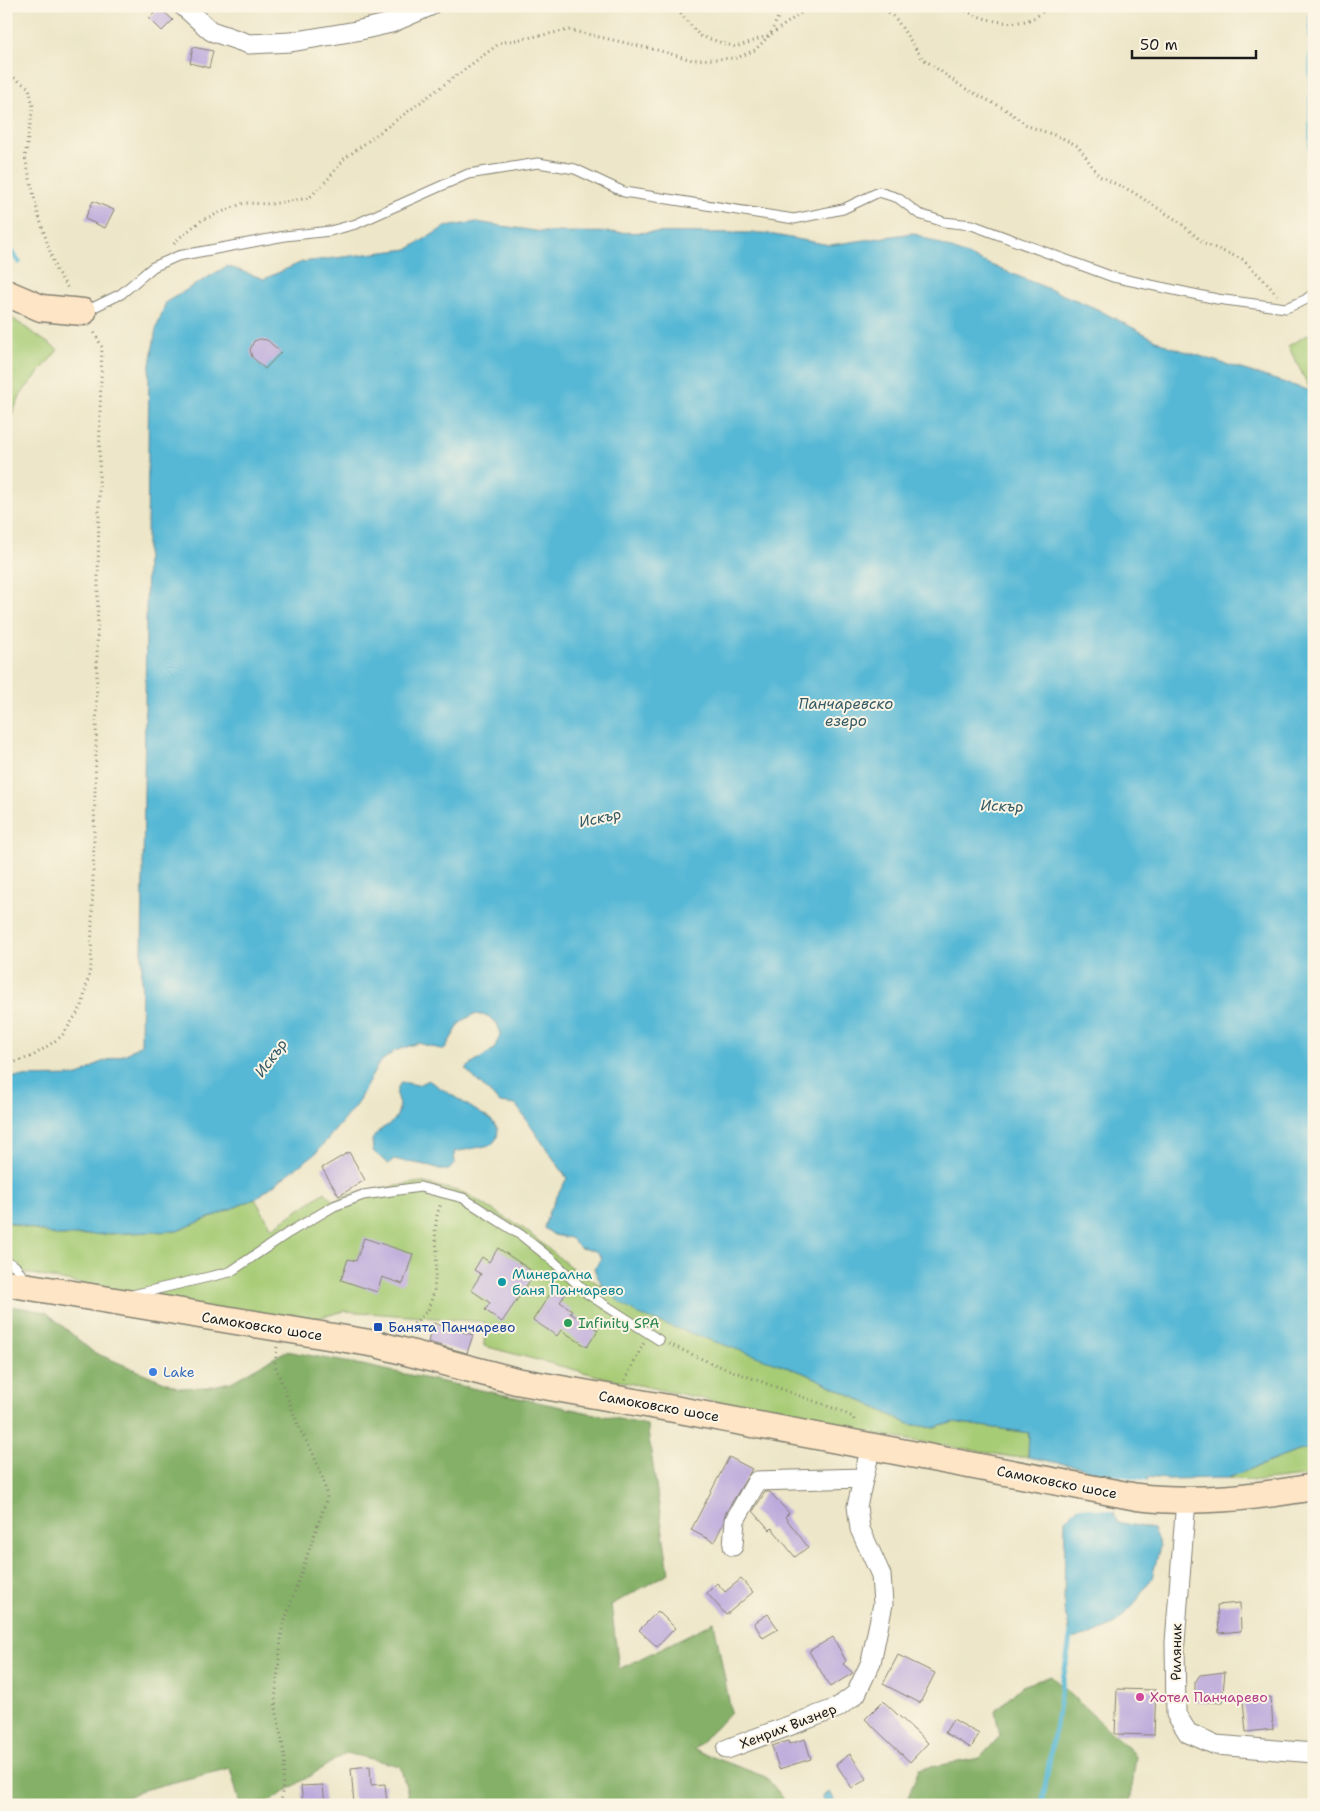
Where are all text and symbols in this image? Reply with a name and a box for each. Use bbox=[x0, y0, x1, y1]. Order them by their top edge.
scale bar bbox=[1132, 28, 1256, 60]
text: 50 m bbox=[1140, 35, 1178, 55]
water label: Панчаревско езеро bbox=[799, 694, 893, 731]
water label: Искър bbox=[980, 795, 1024, 817]
water label: Искър bbox=[577, 804, 623, 832]
water label: Искър bbox=[250, 1035, 292, 1081]
place label: Минерална баня Панчарево bbox=[512, 1265, 624, 1299]
marker: Минерална баня Панчарево bbox=[496, 1276, 508, 1288]
street label: Самоковско шосе bbox=[200, 1308, 324, 1344]
place label: Infinity SPA bbox=[578, 1314, 659, 1332]
marker: Infinity SPA bbox=[562, 1317, 574, 1329]
place label: Банята Панчарево bbox=[388, 1318, 515, 1336]
marker: Банята Панчарево bbox=[372, 1321, 384, 1333]
place label: Lake bbox=[163, 1363, 195, 1381]
marker: Lake bbox=[147, 1366, 159, 1378]
street label: Самоковско шосе bbox=[597, 1387, 721, 1425]
street label: Самоковско шосе bbox=[995, 1462, 1119, 1503]
street label: Риляник bbox=[1167, 1623, 1186, 1681]
place label: Хотел Панчарево bbox=[1150, 1688, 1268, 1706]
marker: Хотел Панчарево bbox=[1134, 1691, 1146, 1703]
street label: Хенрих Визнер bbox=[737, 1699, 839, 1753]

